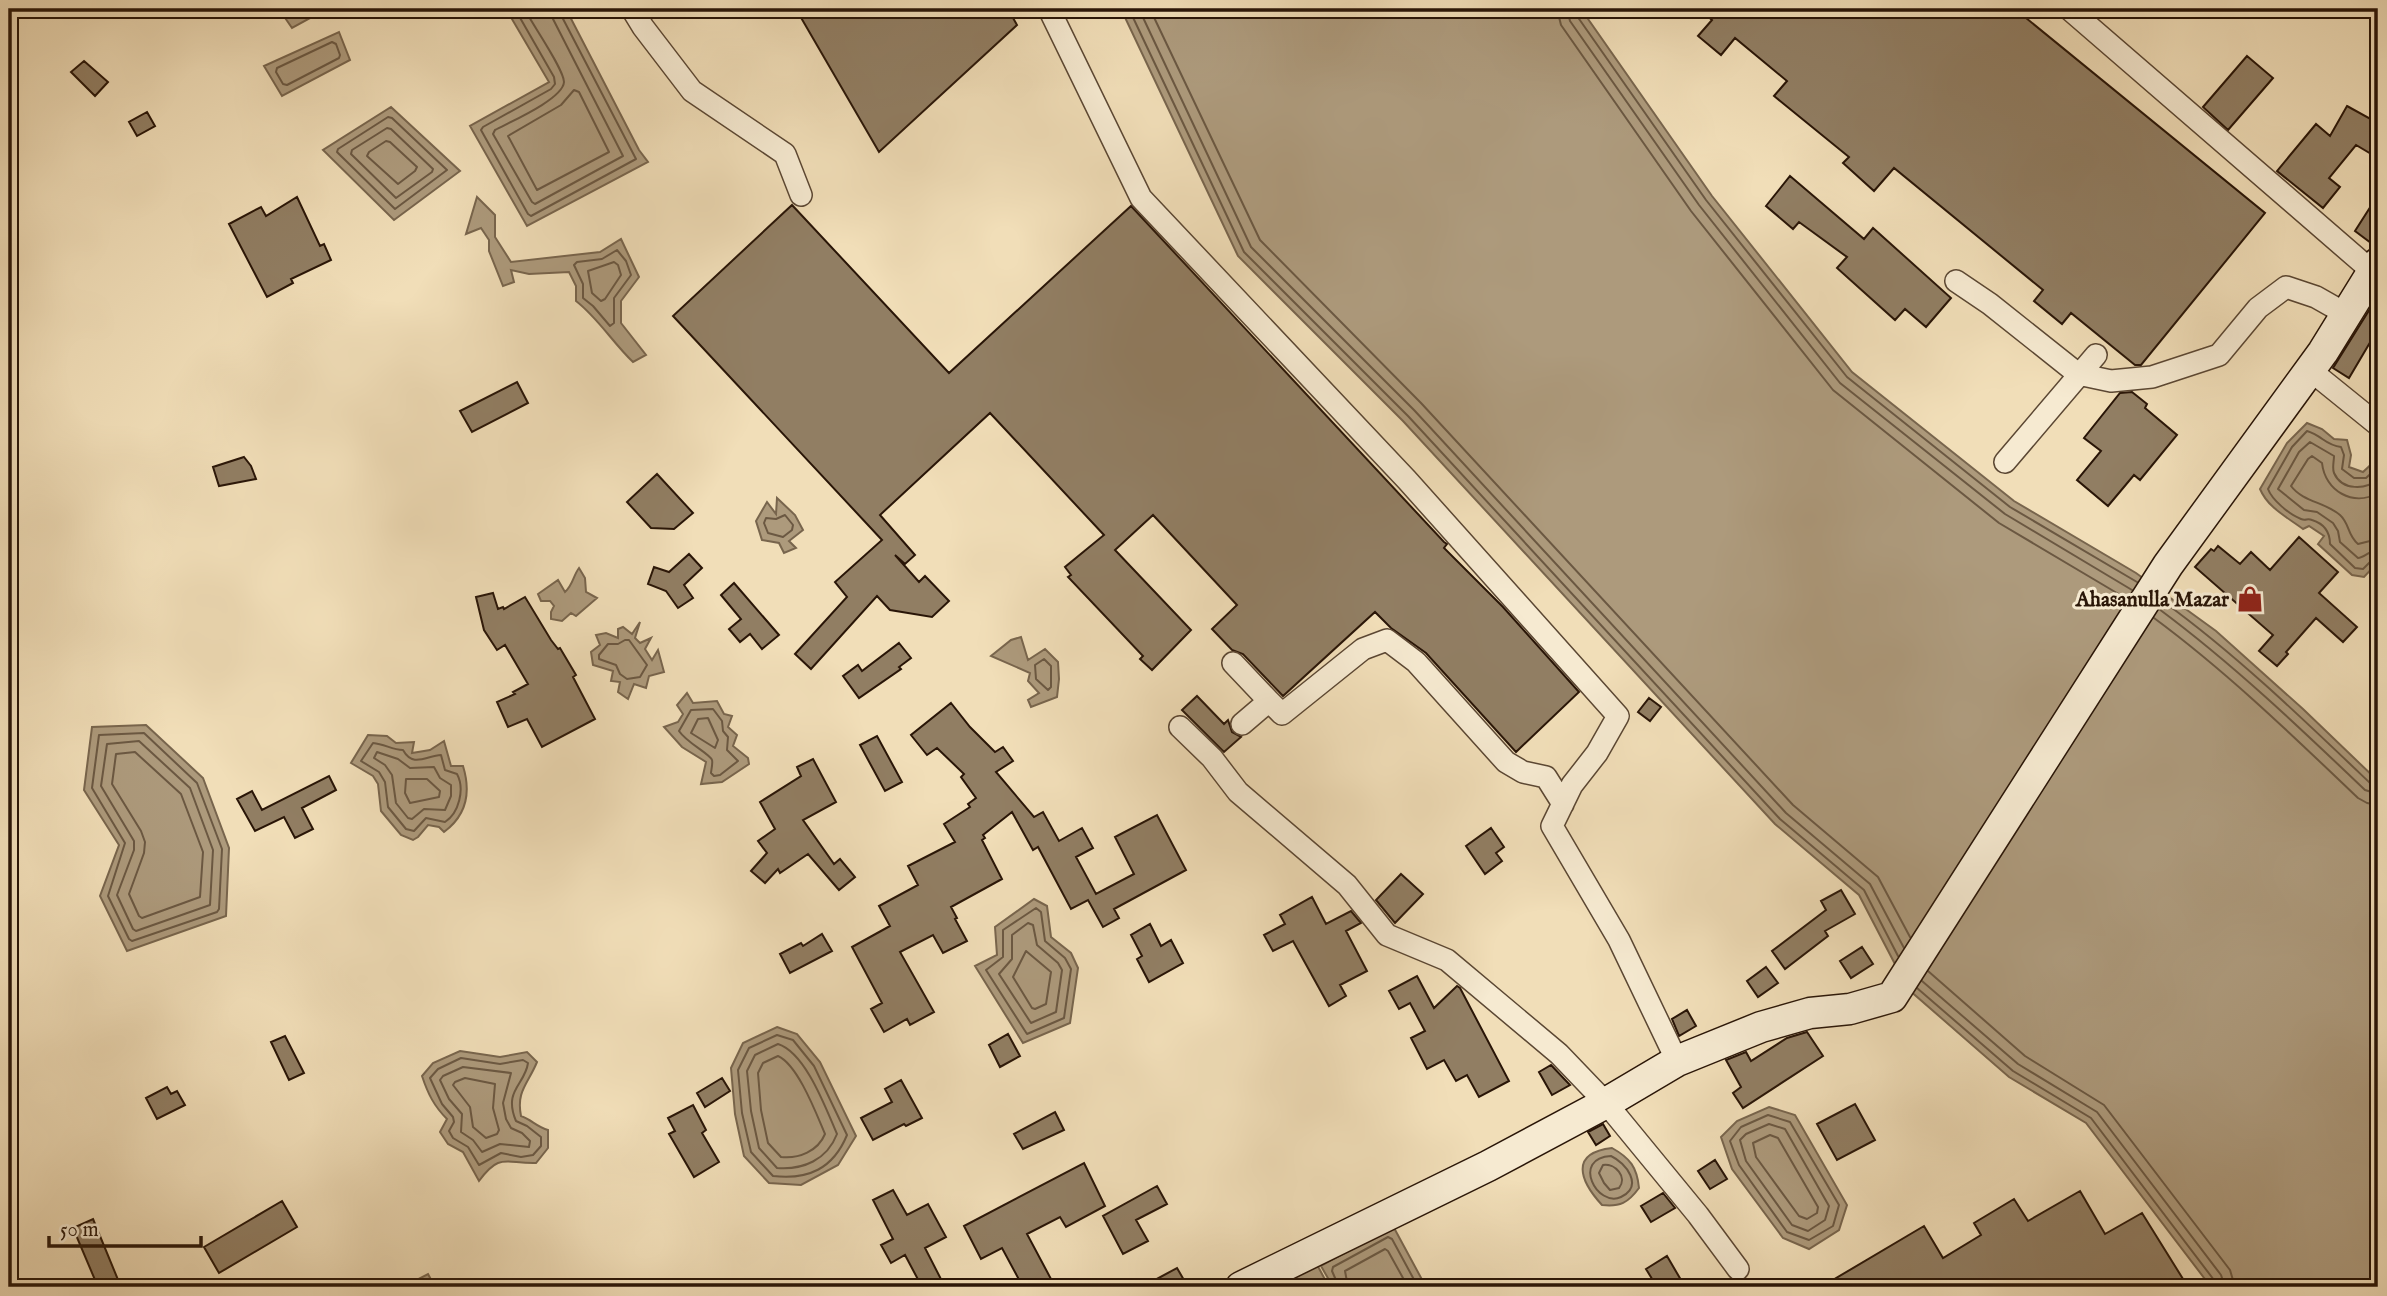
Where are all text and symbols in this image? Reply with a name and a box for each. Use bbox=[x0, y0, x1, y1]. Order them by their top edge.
shop icon: Ahasanulla Mazar bbox=[2235, 584, 2265, 614]
place label: Ahasanulla Mazar bbox=[2075, 587, 2229, 614]
scale bar bbox=[49, 1205, 201, 1249]
text: 50 m bbox=[60, 1217, 99, 1244]

